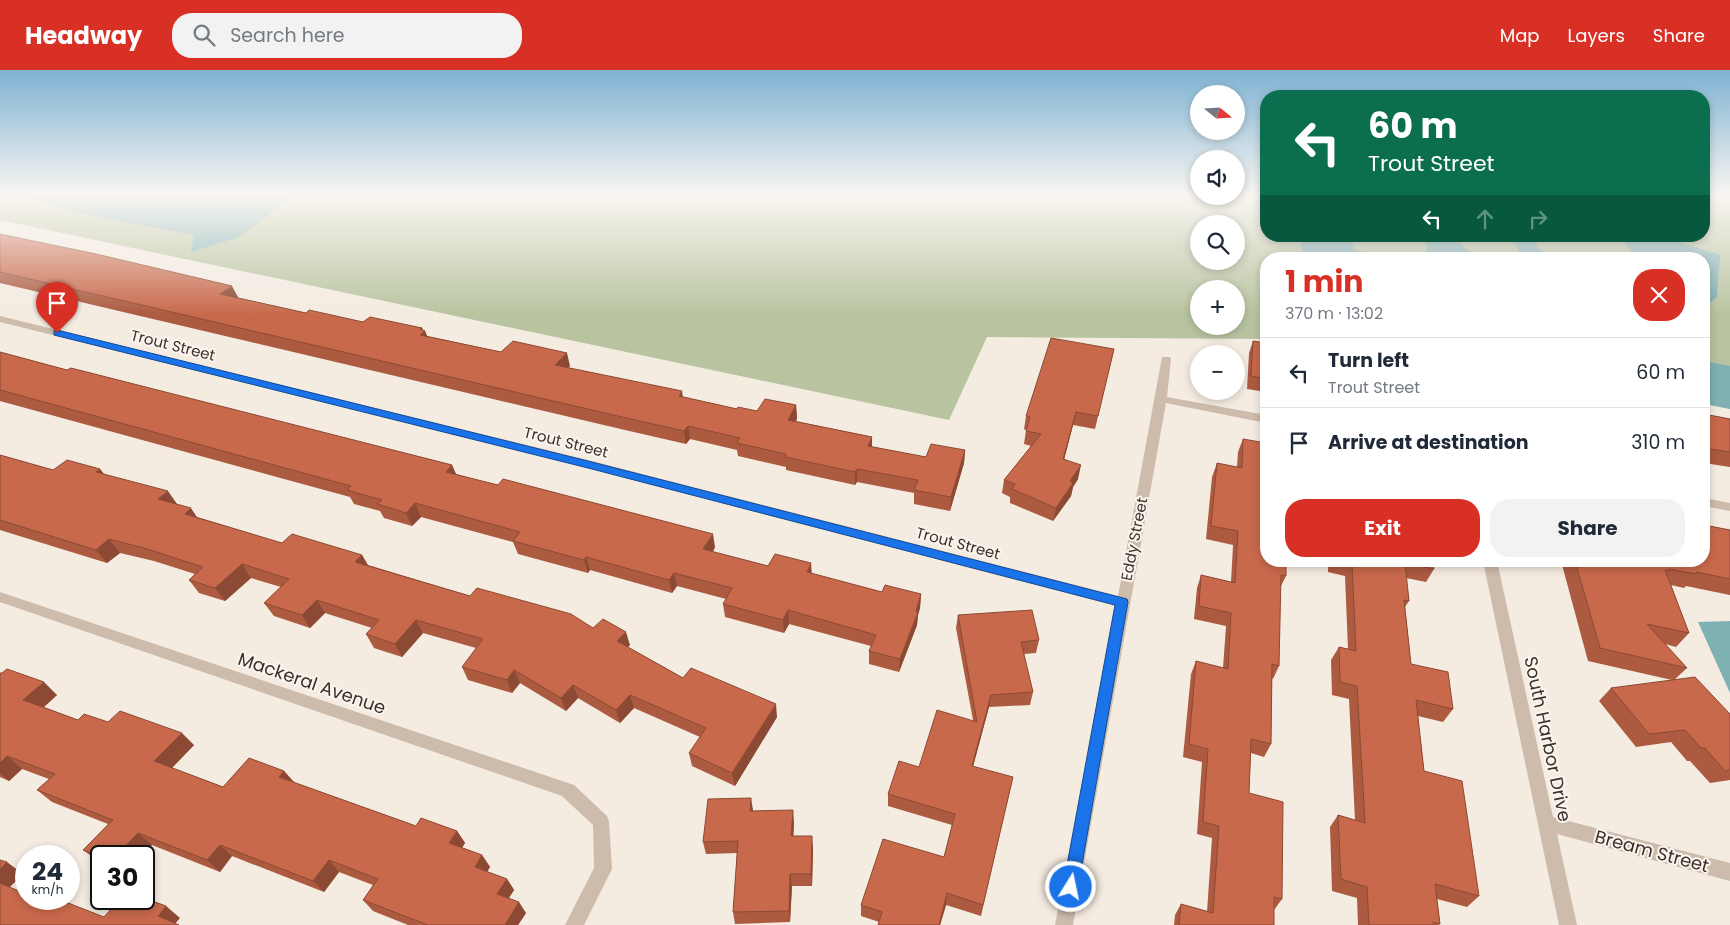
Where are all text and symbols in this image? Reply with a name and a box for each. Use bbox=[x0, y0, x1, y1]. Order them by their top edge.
search box bbox=[172, 13, 522, 58]
text: Headway bbox=[25, 19, 142, 52]
icon: search bbox=[190, 21, 218, 49]
text: Search here bbox=[230, 22, 345, 49]
text: Map bbox=[1500, 23, 1540, 48]
text: Layers bbox=[1568, 23, 1625, 48]
text: Share bbox=[1653, 23, 1705, 48]
north arrow bbox=[1190, 85, 1245, 140]
map controls bbox=[1190, 85, 1245, 400]
text: 60 m bbox=[1368, 101, 1458, 150]
icon: left bbox=[1285, 110, 1350, 175]
text: Trout Street bbox=[1368, 148, 1495, 179]
button: sound bbox=[1190, 150, 1245, 205]
icon: left bbox=[1418, 205, 1446, 233]
icon: ahead bbox=[1471, 205, 1499, 233]
icon: right bbox=[1524, 205, 1552, 233]
button: search bbox=[1190, 215, 1245, 270]
text: 1 min bbox=[1285, 260, 1363, 303]
button: close bbox=[1633, 269, 1685, 321]
button: + bbox=[1190, 280, 1245, 335]
pin bbox=[36, 282, 78, 333]
icon: arrive bbox=[43, 289, 71, 317]
text: 370 m · 13:02 bbox=[1285, 302, 1383, 325]
street label: Trout Street bbox=[129, 324, 217, 366]
button: − bbox=[1190, 345, 1245, 400]
text: Turn left bbox=[1328, 347, 1409, 374]
icon: left bbox=[1285, 359, 1313, 387]
text: 60 m bbox=[1636, 359, 1685, 386]
text: Trout Street bbox=[1328, 376, 1420, 399]
street label: Trout Street bbox=[522, 421, 610, 463]
icon: arrive bbox=[1285, 429, 1313, 457]
text: Arrive at destination bbox=[1328, 429, 1529, 456]
text: 310 m bbox=[1631, 429, 1685, 456]
street label: Eddy Street bbox=[1116, 496, 1152, 582]
button: Exit bbox=[1285, 499, 1480, 557]
button: Share bbox=[1490, 499, 1685, 557]
street label: Trout Street bbox=[914, 522, 1002, 564]
street label: Mackeral Avenue bbox=[235, 646, 389, 720]
street label: South Harbor Drive bbox=[1518, 654, 1578, 824]
street label: Bream Street bbox=[1592, 824, 1712, 878]
speed limit sign: 30 bbox=[90, 845, 155, 910]
text: 24 bbox=[32, 854, 63, 889]
position arrow bbox=[1044, 860, 1096, 912]
text: km/h bbox=[32, 881, 63, 898]

